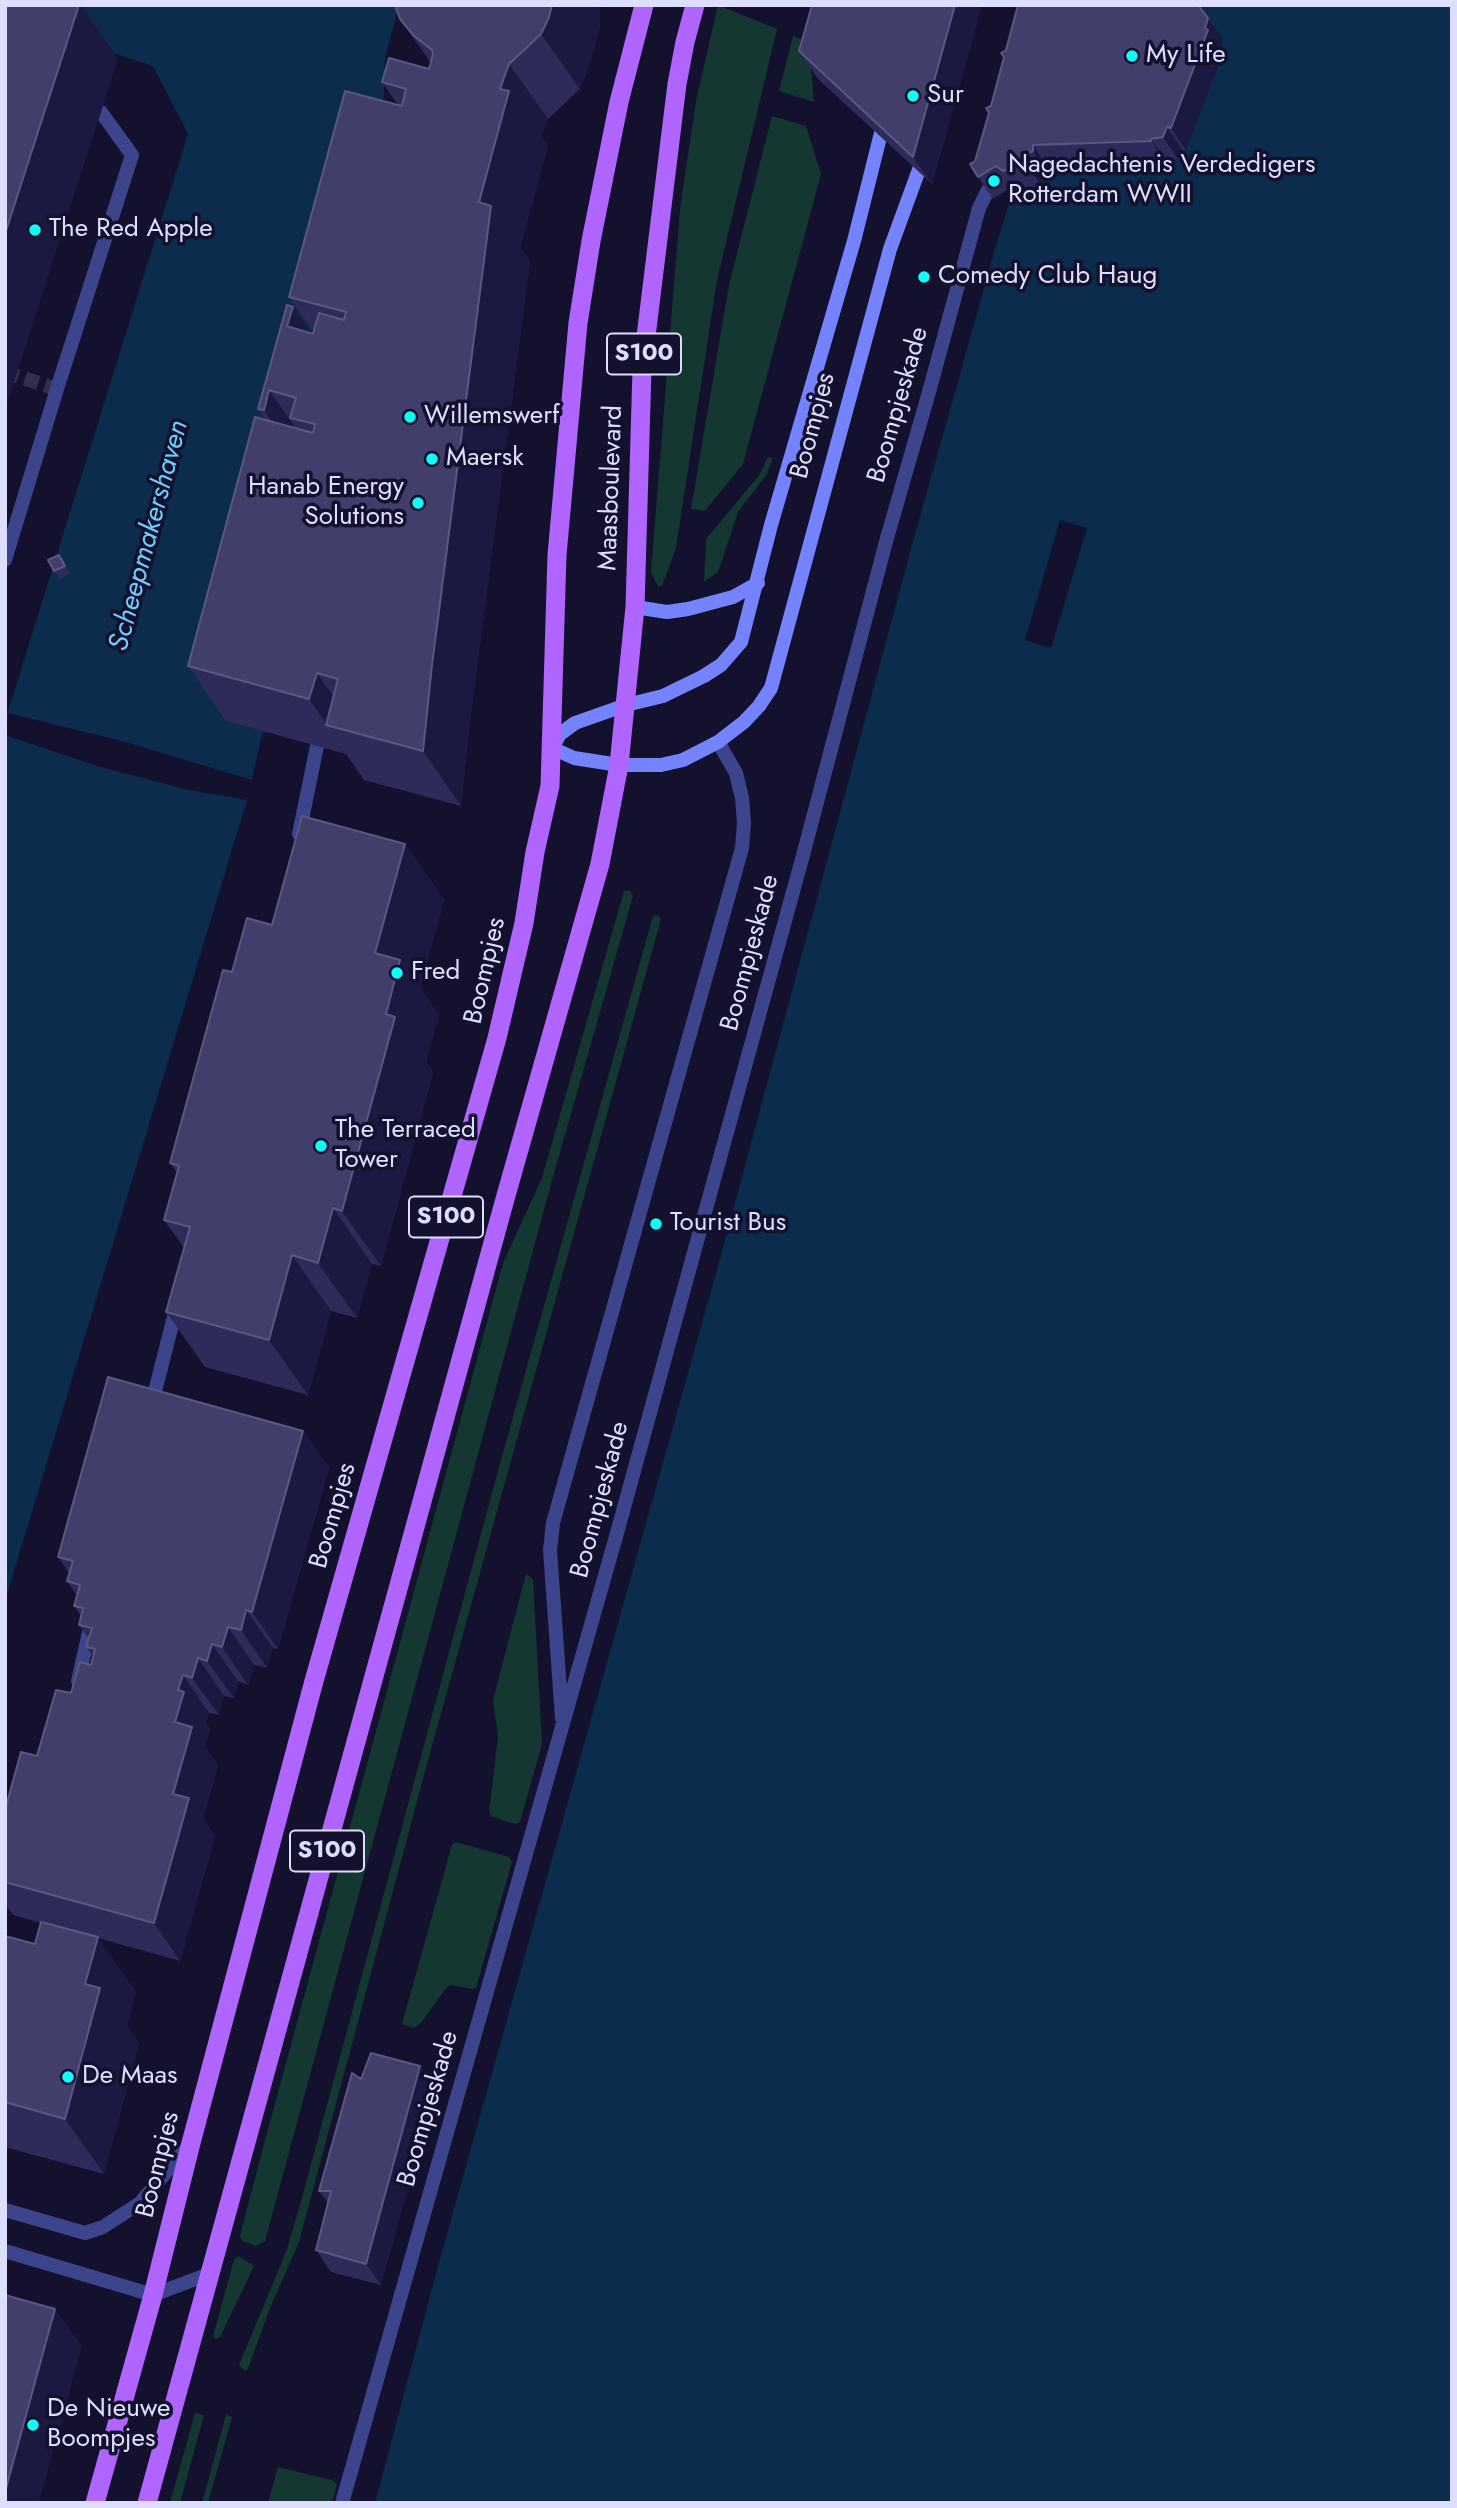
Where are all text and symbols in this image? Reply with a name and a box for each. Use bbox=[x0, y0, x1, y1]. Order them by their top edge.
place label: My Life bbox=[1146, 40, 1226, 72]
marker: My Life bbox=[1124, 48, 1140, 64]
place label: Sur bbox=[927, 80, 964, 112]
marker: Sur bbox=[905, 88, 921, 104]
place label: Nagedachtenis Verdedigers Rotterdam WWII bbox=[1008, 150, 1315, 212]
marker: Nagedachtenis Verdedigers Rotterdam WWII bbox=[986, 173, 1002, 189]
place label: The Red Apple bbox=[49, 214, 213, 246]
marker: The Red Apple bbox=[27, 222, 43, 238]
place label: Comedy Club Haug bbox=[938, 261, 1157, 293]
marker: Comedy Club Haug bbox=[916, 269, 932, 285]
street label: Boompjeskade bbox=[862, 324, 936, 486]
road number: S100 bbox=[607, 334, 681, 374]
street label: Boompjes bbox=[785, 370, 843, 482]
place label: Willemswerf bbox=[424, 401, 560, 433]
street label: Maasboulevard bbox=[594, 405, 630, 571]
marker: Willemswerf bbox=[402, 409, 418, 425]
water label: Scheepmakershaven bbox=[103, 417, 197, 655]
place label: Maersk bbox=[446, 443, 524, 475]
marker: Maersk bbox=[424, 451, 440, 467]
place label: Hanab Energy Solutions bbox=[248, 472, 404, 534]
marker: Hanab Energy Solutions bbox=[410, 495, 426, 511]
street label: Boompjeskade bbox=[715, 871, 787, 1035]
street label: Boompjes bbox=[459, 915, 513, 1027]
place label: Fred bbox=[411, 957, 460, 989]
marker: Fred bbox=[389, 965, 405, 981]
place label: The Terraced Tower bbox=[335, 1115, 476, 1176]
marker: The Terraced Tower bbox=[313, 1138, 329, 1154]
road number: S100 bbox=[409, 1196, 483, 1238]
place label: Tourist Bus bbox=[670, 1208, 786, 1240]
marker: Tourist Bus bbox=[648, 1216, 664, 1232]
street label: Boompjeskade bbox=[565, 1418, 637, 1582]
street label: Boompjes bbox=[304, 1460, 364, 1572]
road number: S100 bbox=[290, 1830, 364, 1872]
street label: Boompjeskade bbox=[392, 2028, 466, 2190]
place label: De Maas bbox=[82, 2061, 177, 2093]
marker: De Maas bbox=[60, 2069, 76, 2085]
street label: Boompjes bbox=[131, 2109, 187, 2221]
place label: De Nieuwe Boompjes bbox=[47, 2394, 170, 2456]
marker: De Nieuwe Boompjes bbox=[25, 2417, 41, 2433]

